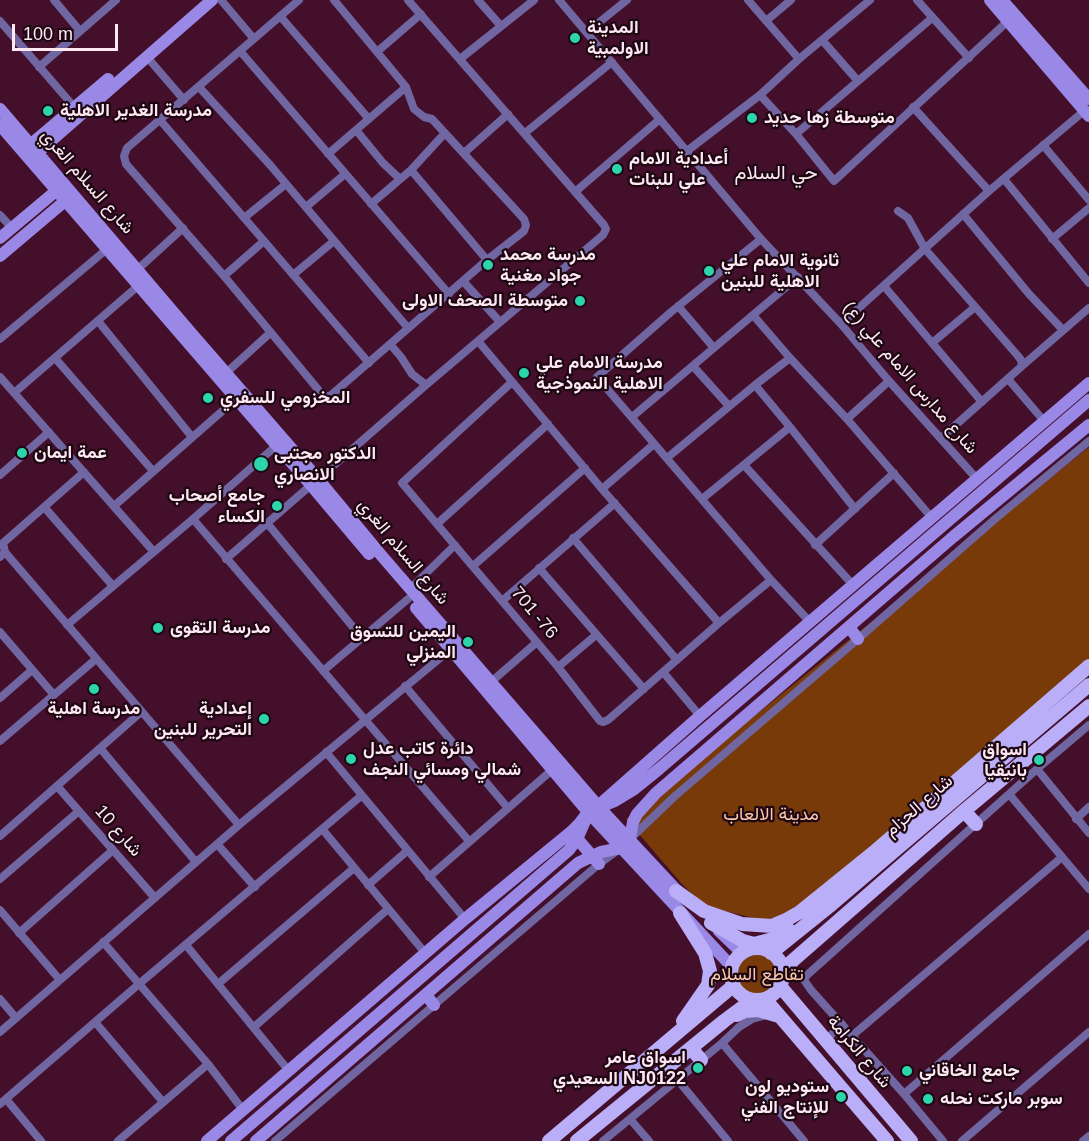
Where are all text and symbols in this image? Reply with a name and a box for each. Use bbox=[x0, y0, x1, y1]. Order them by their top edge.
scale bar bbox=[15, 12, 122, 50]
place label: المدينة الاولمبية bbox=[587, 17, 649, 60]
text: 100 m bbox=[23, 24, 73, 44]
marker: المدينة الاولمبية bbox=[568, 31, 582, 45]
place label: مدرسة الغدير الاهلية bbox=[60, 100, 212, 122]
marker: مدرسة الغدير الاهلية bbox=[41, 104, 55, 118]
place label: متوسطة زها حديد bbox=[764, 107, 895, 129]
marker: متوسطة زها حديد bbox=[745, 111, 759, 125]
street label: شارع السلام الغري bbox=[36, 125, 138, 239]
place label: أعدادية الامام علي للبنات bbox=[629, 148, 728, 190]
district label: حي السلام bbox=[734, 161, 818, 185]
marker: أعدادية الامام علي للبنات bbox=[610, 162, 624, 176]
place label: مدرسة محمد جواد مغنية bbox=[500, 244, 596, 286]
place label: ثانوية الامام علي الاهلية للبنين bbox=[721, 250, 839, 292]
marker: مدرسة محمد جواد مغنية bbox=[481, 258, 495, 272]
marker: ثانوية الامام علي الاهلية للبنين bbox=[702, 264, 716, 278]
place label: متوسطة الصحف الاولى bbox=[402, 290, 568, 312]
marker: متوسطة الصحف الاولى bbox=[573, 294, 587, 308]
street label: شارع مدارس الامام علي (ع) bbox=[838, 297, 982, 459]
place label: مدرسة الامام علي الاهلية النموذجية bbox=[536, 352, 663, 394]
marker: مدرسة الامام علي الاهلية النموذجية bbox=[517, 366, 531, 380]
place label: المخزومي للسفري bbox=[220, 387, 350, 409]
marker: المخزومي للسفري bbox=[201, 391, 215, 405]
place label: عمة ايمان bbox=[34, 442, 107, 464]
place label: الدكتور مجتبى الانصاري bbox=[274, 443, 376, 486]
marker: عمة ايمان bbox=[15, 446, 29, 460]
marker: الدكتور مجتبى الانصاري bbox=[252, 455, 270, 473]
place label: جامع أصحاب الكساء bbox=[169, 485, 265, 528]
street label: شارع السلام الغري bbox=[352, 495, 454, 609]
marker: جامع أصحاب الكساء bbox=[270, 499, 284, 513]
street label: 701 -76 bbox=[506, 583, 562, 643]
place label: مدرسة التقوى bbox=[170, 617, 271, 639]
marker: مدرسة التقوى bbox=[151, 621, 165, 635]
place label: اليمين للتسوق المنزلي bbox=[350, 621, 456, 664]
marker: اليمين للتسوق المنزلي bbox=[461, 635, 475, 649]
marker: مدرسة اهلية bbox=[87, 682, 101, 696]
place label: مدرسة اهلية bbox=[48, 698, 140, 720]
place label: إعدادية التحرير للبنين bbox=[154, 698, 252, 740]
marker: إعدادية التحرير للبنين bbox=[257, 712, 271, 726]
place label: دائرة كاتب عدل شمالي ومسائي النجف bbox=[363, 738, 521, 780]
place label: اسواق بانيقيا bbox=[982, 739, 1027, 782]
marker: دائرة كاتب عدل شمالي ومسائي النجف bbox=[344, 752, 358, 766]
marker: اسواق بانيقيا bbox=[1032, 753, 1046, 767]
street label: شارع الحزام bbox=[880, 770, 958, 842]
street label: شارع 10 bbox=[90, 801, 146, 861]
park label: مدينة الالعاب bbox=[723, 804, 819, 826]
park label: تقاطع السلام bbox=[710, 964, 804, 986]
street label: شارع الكرامة bbox=[822, 1011, 896, 1093]
place label: اسواق عامر السعيدي NJ0122 bbox=[553, 1047, 686, 1090]
place label: جامع الخاقاني bbox=[919, 1060, 1020, 1082]
marker: اسواق عامر السعيدي NJ0122 bbox=[691, 1061, 705, 1075]
marker: جامع الخاقاني bbox=[900, 1064, 914, 1078]
place label: ستوديو لون للإنتاج الفني bbox=[741, 1076, 829, 1118]
place label: سوبر ماركت نحله bbox=[940, 1088, 1063, 1110]
marker: ستوديو لون للإنتاج الفني bbox=[834, 1090, 848, 1104]
marker: سوبر ماركت نحله bbox=[921, 1092, 935, 1106]

